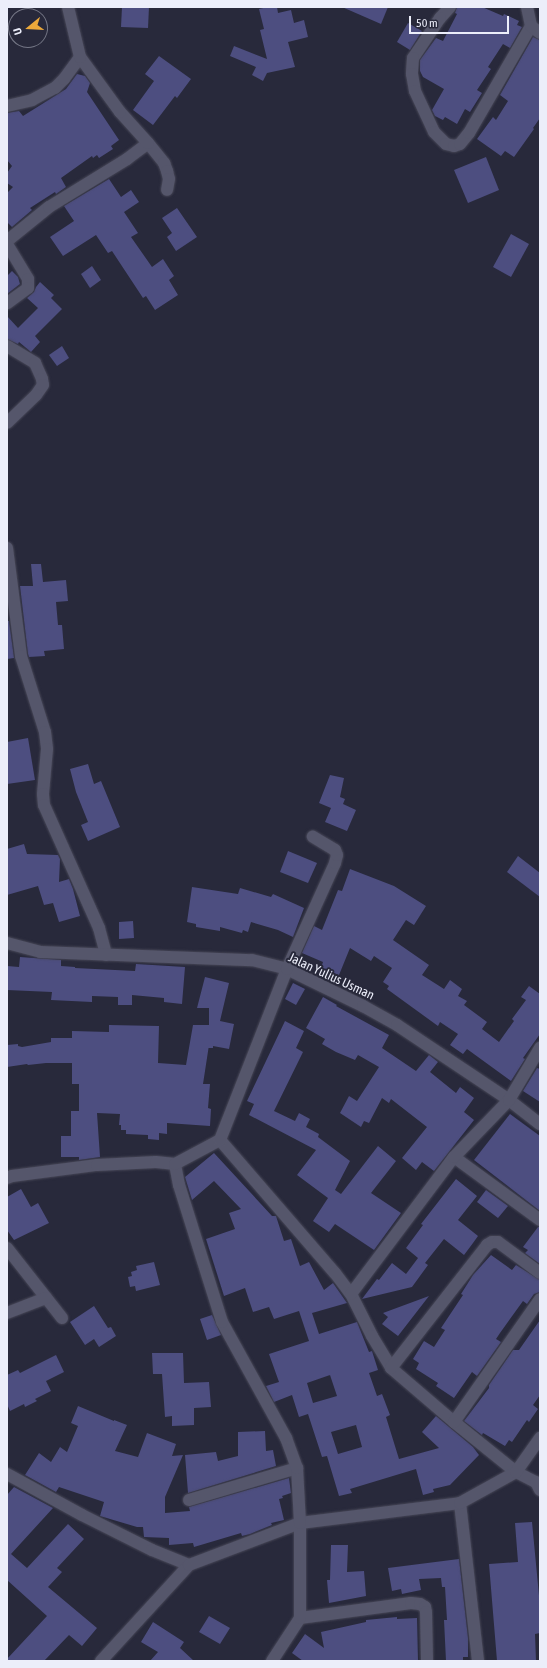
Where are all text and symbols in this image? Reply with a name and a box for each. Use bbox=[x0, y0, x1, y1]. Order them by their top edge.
north arrow bbox=[8, 8, 48, 48]
scale bar bbox=[411, 8, 511, 34]
text: 50 m bbox=[416, 16, 438, 30]
text: U bbox=[11, 26, 24, 36]
street label: Jalan Yulius Usman bbox=[286, 950, 376, 1004]

